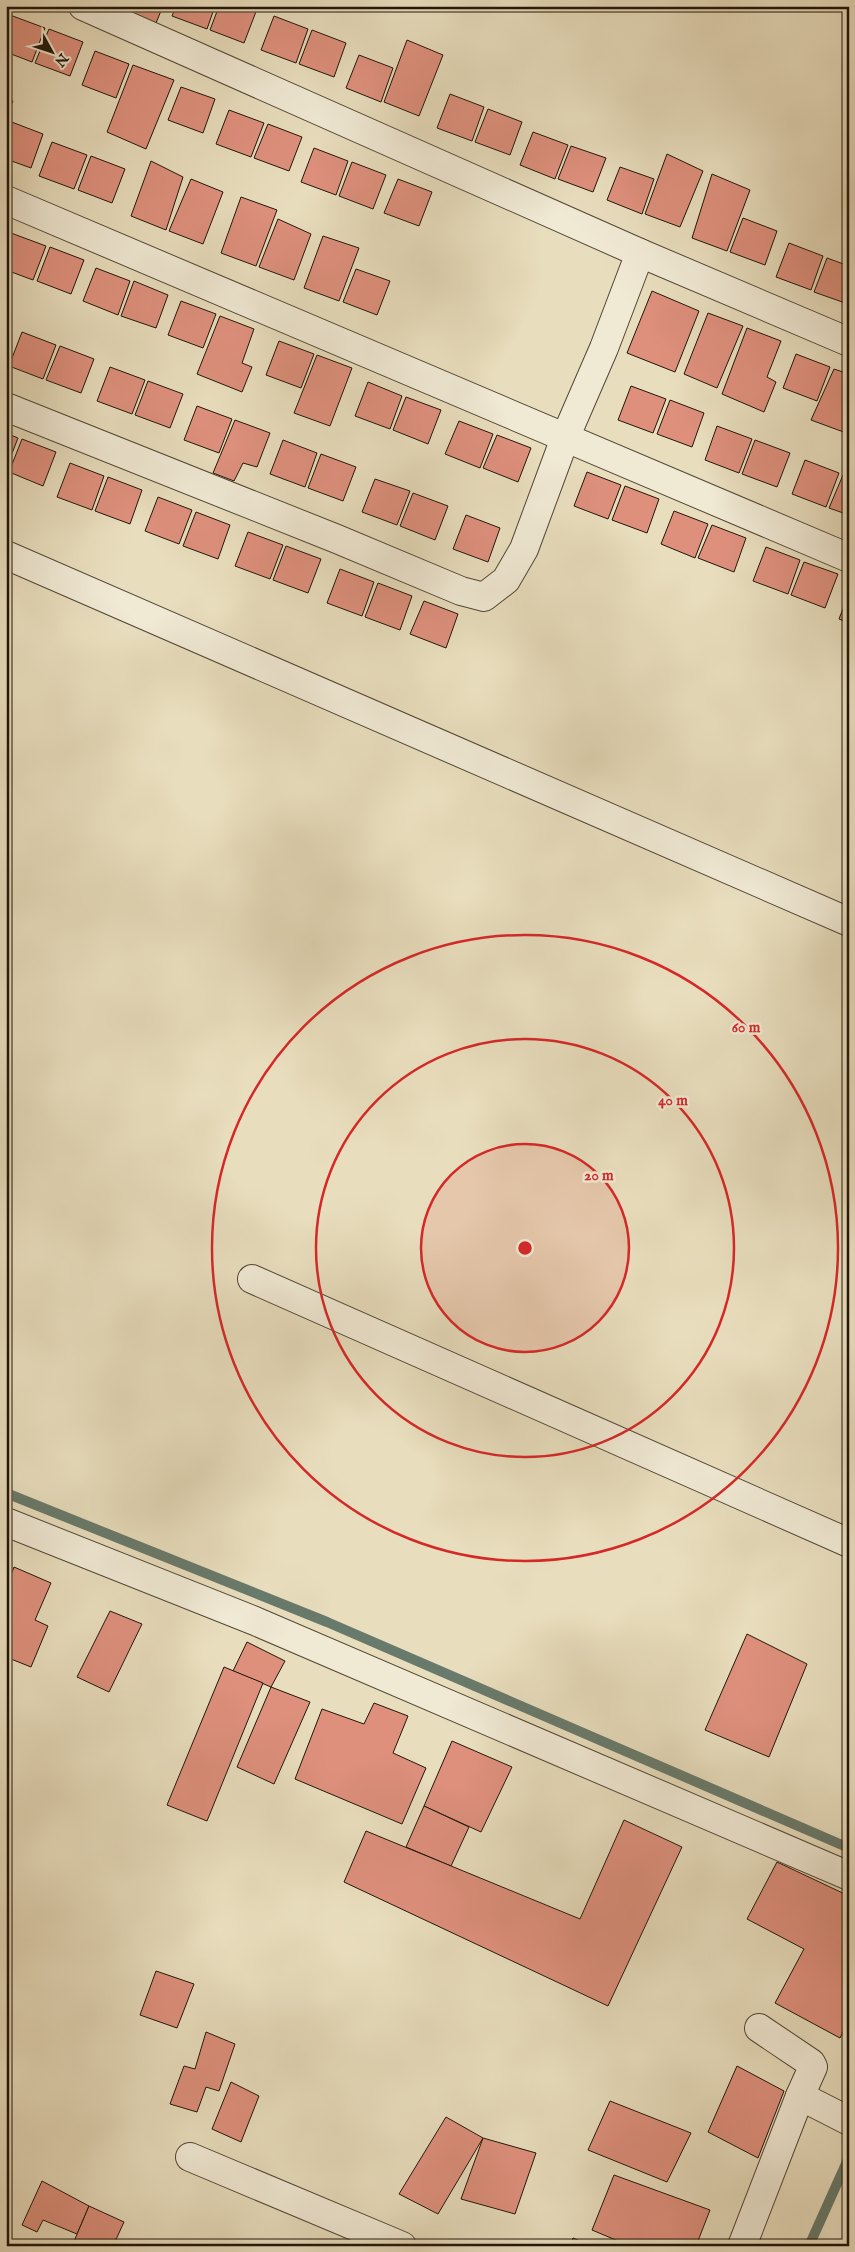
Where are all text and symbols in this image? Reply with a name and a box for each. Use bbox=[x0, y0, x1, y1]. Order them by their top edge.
north arrow bbox=[28, 28, 78, 78]
text: N bbox=[50, 49, 73, 70]
text: 60 m bbox=[732, 1018, 761, 1037]
text: 40 m bbox=[658, 1091, 688, 1110]
text: 20 m bbox=[584, 1166, 614, 1185]
centre of rings bbox=[516, 1239, 534, 1257]

